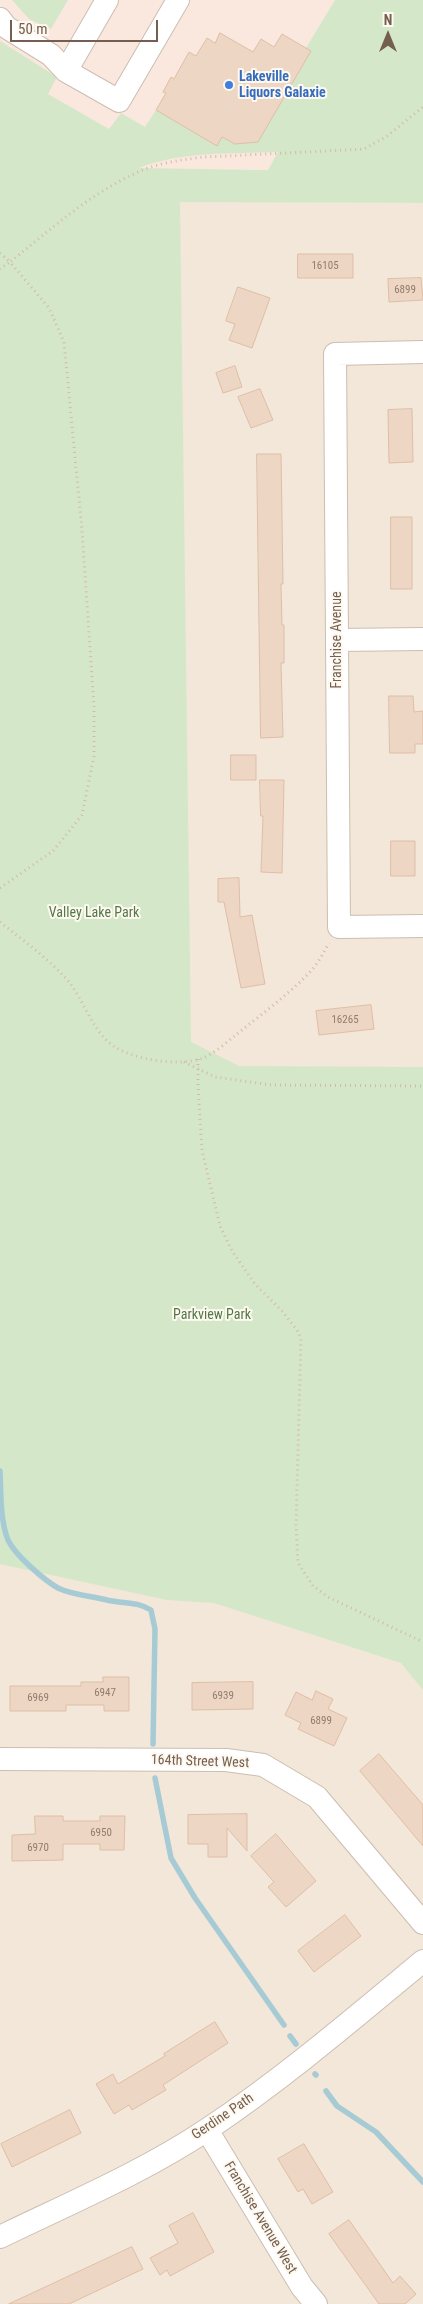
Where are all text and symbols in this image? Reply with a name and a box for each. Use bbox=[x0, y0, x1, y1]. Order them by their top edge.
scale bar bbox=[12, 10, 160, 42]
north arrow bbox=[363, 10, 413, 60]
text: N bbox=[384, 12, 392, 28]
text: 50 m bbox=[18, 20, 48, 38]
place label: Lakeville Liquors Galaxie bbox=[239, 69, 326, 102]
marker: Lakeville Liquors Galaxie bbox=[223, 79, 235, 91]
house number: 16105 bbox=[311, 259, 339, 273]
house number: 6899 bbox=[394, 283, 416, 297]
street label: Franchise Avenue bbox=[329, 592, 345, 688]
park label: Valley Lake Park bbox=[49, 905, 139, 921]
house number: 16265 bbox=[331, 1013, 359, 1027]
park label: Parkview Park bbox=[173, 1307, 251, 1323]
house number: 6947 bbox=[94, 1686, 116, 1700]
house number: 6939 bbox=[212, 1689, 234, 1703]
house number: 6969 bbox=[27, 1691, 49, 1705]
house number: 6899 bbox=[310, 1714, 332, 1728]
street label: 164th Street West bbox=[151, 1752, 249, 1772]
house number: 6950 bbox=[90, 1826, 112, 1840]
house number: 6970 bbox=[27, 1841, 49, 1855]
street label: Gerdine Path bbox=[189, 2090, 257, 2144]
street label: Franchise Avenue West bbox=[220, 2159, 300, 2277]

